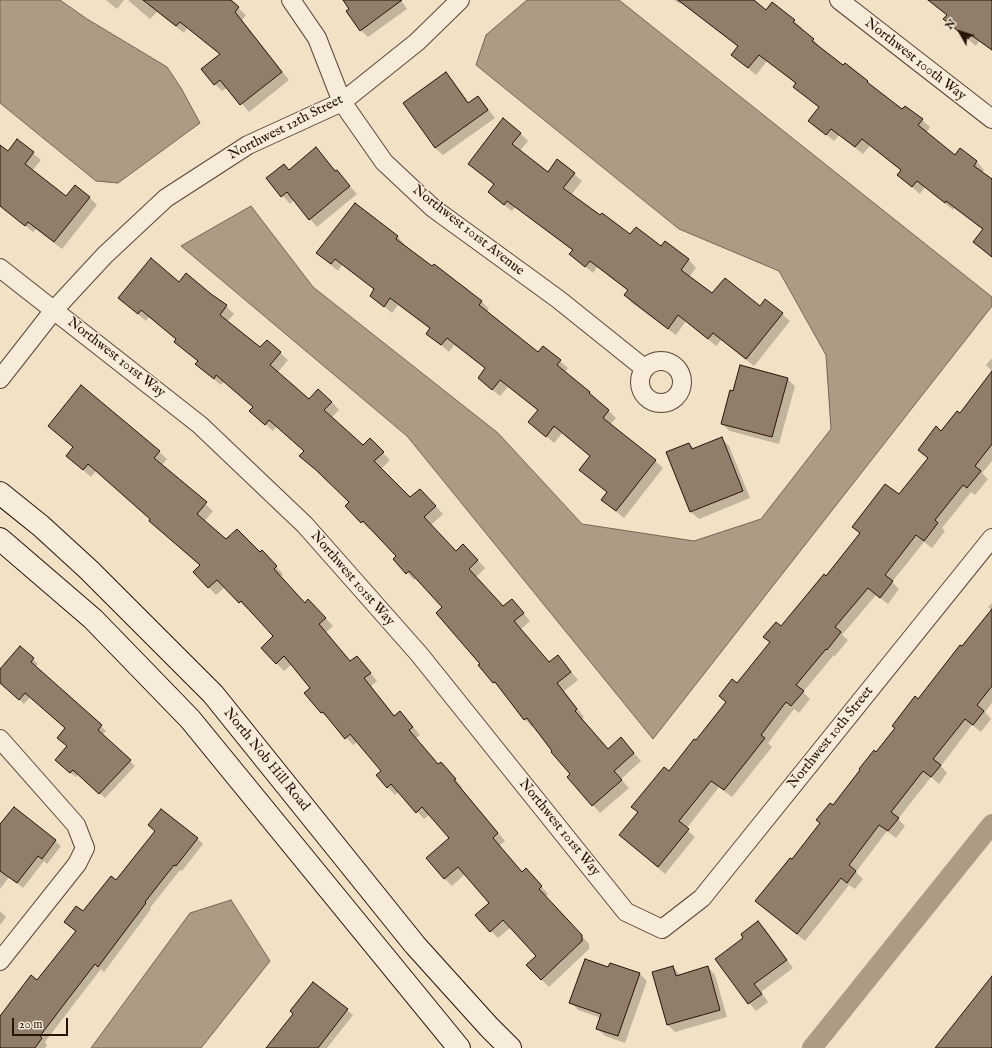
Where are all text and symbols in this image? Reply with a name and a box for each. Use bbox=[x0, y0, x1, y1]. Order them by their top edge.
north arrow bbox=[940, 12, 980, 52]
street label: Northwest 100th Way bbox=[861, 15, 969, 105]
street label: Northwest 12th Street bbox=[226, 92, 346, 164]
street label: Northwest 101st Avenue bbox=[409, 182, 527, 280]
street label: Northwest 101st Way bbox=[64, 314, 168, 402]
street label: Northwest 101st Way bbox=[306, 528, 398, 630]
street label: Northwest 10th Street bbox=[785, 683, 877, 793]
street label: North Nob Hill Road bbox=[219, 705, 313, 815]
street label: Northwest 101st Way bbox=[515, 776, 603, 880]
scale bar bbox=[14, 1010, 70, 1036]
text: 20 m bbox=[19, 1017, 42, 1032]

